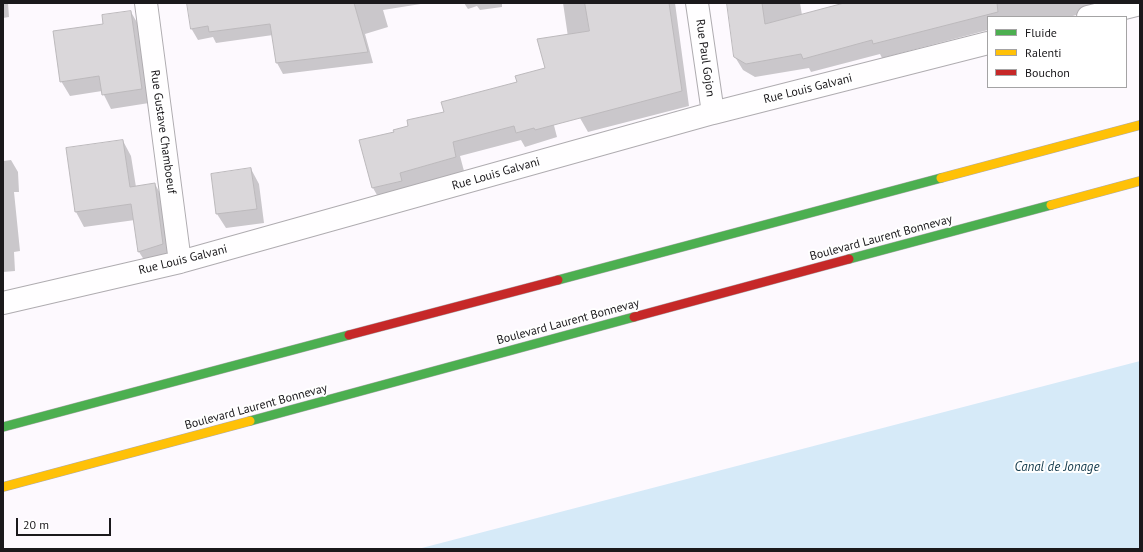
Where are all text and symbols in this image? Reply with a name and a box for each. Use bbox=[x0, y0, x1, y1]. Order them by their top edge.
legend bbox=[987, 16, 1127, 88]
street label: Rue Paul Gojon bbox=[692, 18, 718, 98]
text: Fluide bbox=[1025, 25, 1057, 40]
text: Ralenti bbox=[1025, 45, 1061, 60]
text: Bouchon bbox=[1025, 65, 1070, 80]
street label: Rue Gustave Chamboeuf bbox=[147, 69, 179, 195]
street label: Rue Louis Galvani bbox=[762, 71, 854, 107]
street label: Rue Louis Galvani bbox=[450, 155, 542, 193]
street label: Boulevard Laurent Bonnevay bbox=[808, 212, 954, 264]
street label: Rue Louis Galvani bbox=[137, 242, 229, 278]
street label: Boulevard Laurent Bonnevay bbox=[495, 296, 641, 348]
street label: Boulevard Laurent Bonnevay bbox=[183, 381, 329, 433]
water label: Canal de Jonage bbox=[1015, 459, 1099, 475]
scale bar bbox=[18, 510, 113, 536]
text: 20 m bbox=[23, 517, 49, 532]

